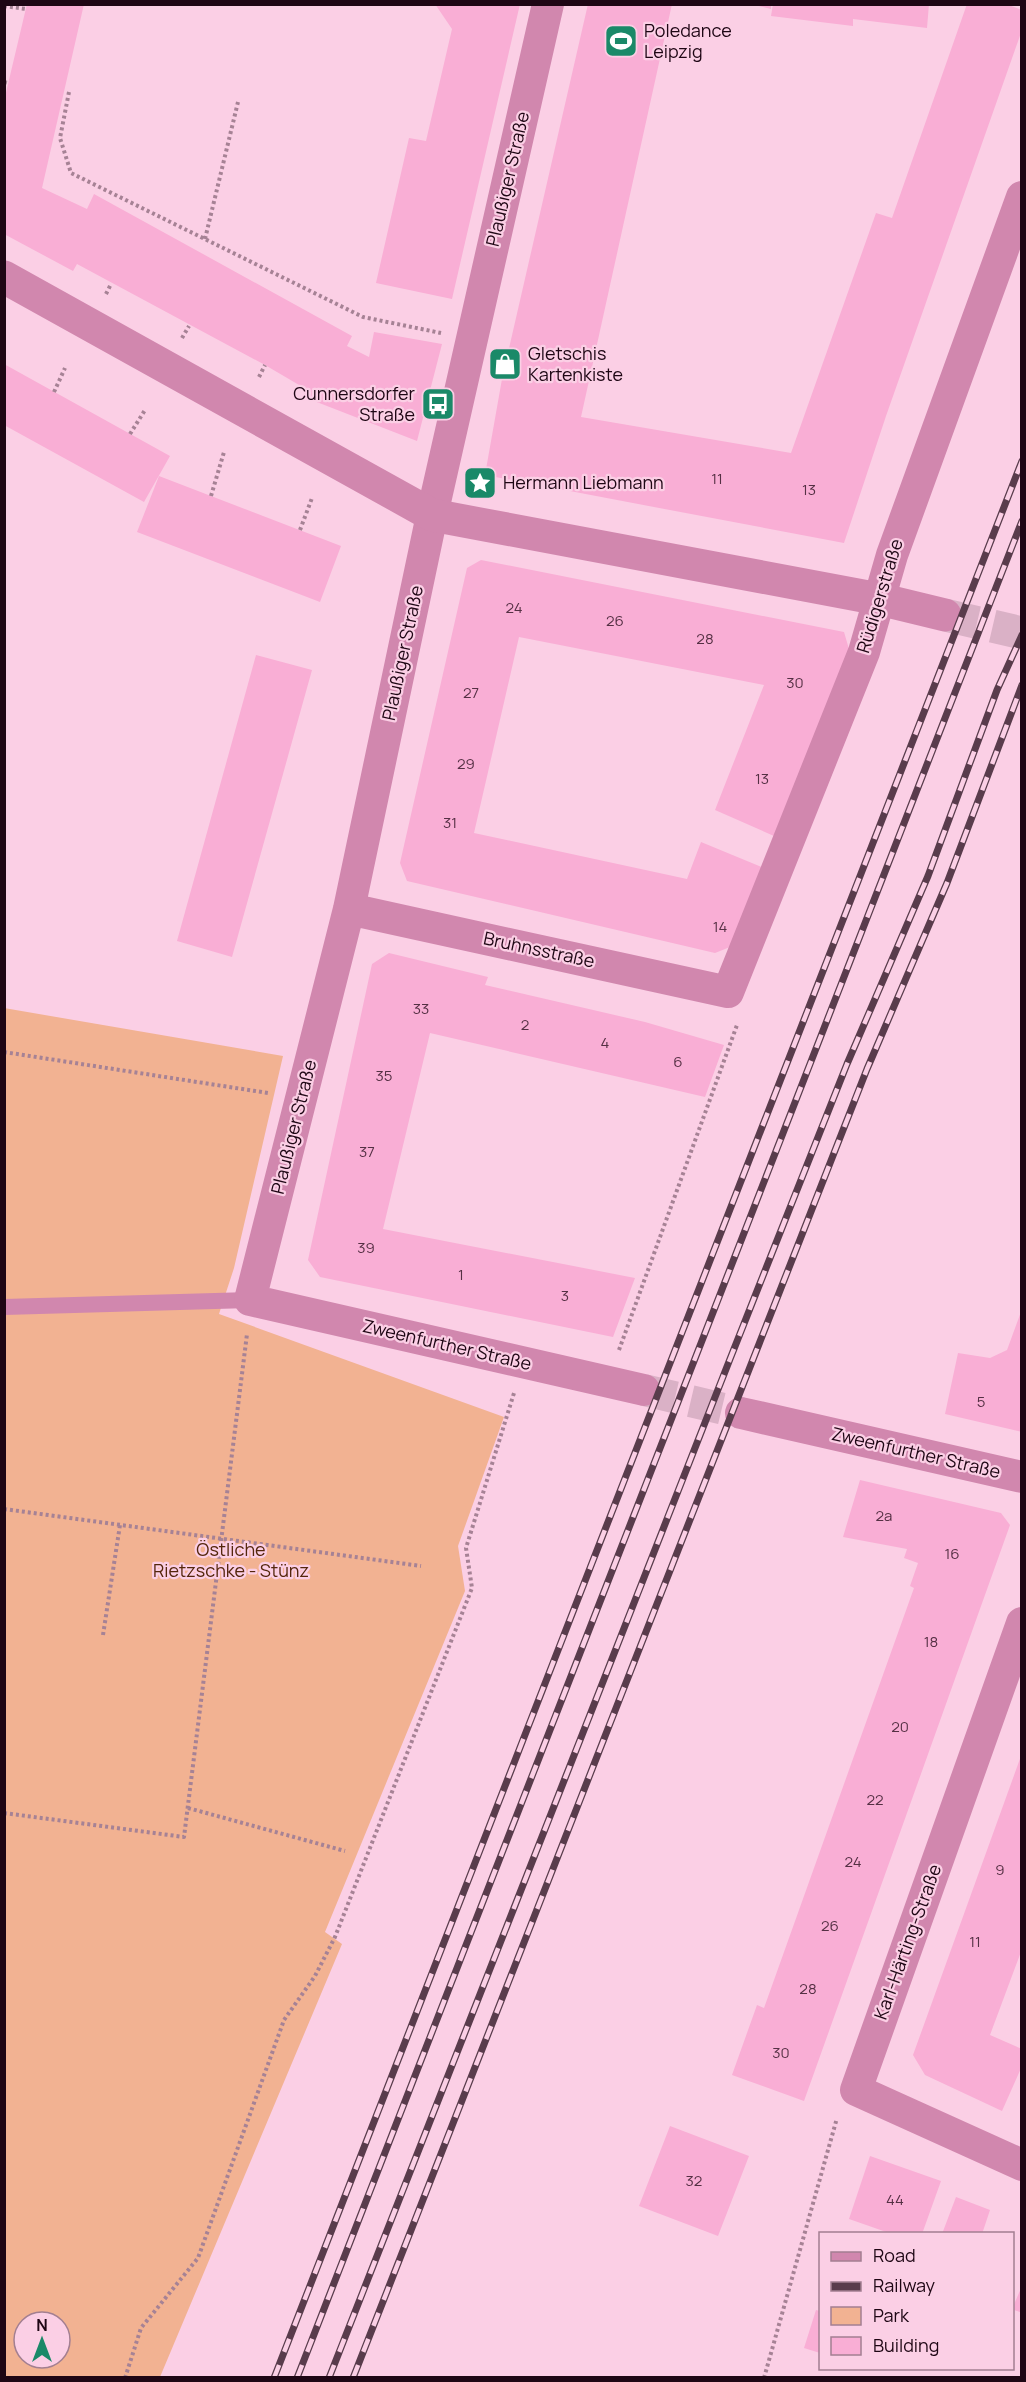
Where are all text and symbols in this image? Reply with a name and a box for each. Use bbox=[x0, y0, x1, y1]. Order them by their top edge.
place label: Poledance Leipzig bbox=[644, 18, 732, 63]
sports icon: Poledance Leipzig bbox=[603, 23, 639, 59]
street label: Plaußiger Straße bbox=[480, 109, 534, 249]
place label: Gletschis Kartenkiste bbox=[528, 341, 623, 386]
shop icon: Gletschis Kartenkiste bbox=[487, 346, 523, 382]
place label: Cunnersdorfer Straße bbox=[293, 381, 416, 426]
bus stop icon: Cunnersdorfer Straße bbox=[420, 386, 456, 422]
place icon: Hermann Liebmann bbox=[462, 465, 498, 501]
house number: 11 bbox=[711, 468, 723, 489]
place label: Hermann Liebmann bbox=[503, 470, 664, 494]
house number: 13 bbox=[802, 479, 816, 500]
street label: Rüdigerstraße bbox=[850, 536, 908, 656]
street label: Plaußiger Straße bbox=[376, 583, 428, 723]
house number: 24 bbox=[505, 597, 523, 618]
house number: 26 bbox=[606, 610, 624, 631]
house number: 28 bbox=[696, 628, 714, 649]
house number: 30 bbox=[786, 672, 804, 693]
house number: 27 bbox=[463, 682, 479, 703]
house number: 29 bbox=[457, 753, 475, 774]
house number: 13 bbox=[755, 768, 769, 789]
house number: 31 bbox=[443, 812, 457, 833]
house number: 14 bbox=[713, 916, 727, 937]
street label: Bruhnsstraße bbox=[481, 926, 597, 973]
house number: 33 bbox=[413, 998, 429, 1019]
house number: 2 bbox=[521, 1014, 529, 1035]
house number: 4 bbox=[601, 1032, 610, 1053]
house number: 6 bbox=[673, 1051, 683, 1072]
street label: Plaußiger Straße bbox=[265, 1057, 321, 1196]
house number: 35 bbox=[376, 1065, 392, 1086]
house number: 37 bbox=[359, 1141, 375, 1162]
house number: 39 bbox=[357, 1237, 375, 1258]
house number: 1 bbox=[458, 1264, 464, 1285]
house number: 3 bbox=[561, 1285, 569, 1306]
street label: Zweenfurther Straße bbox=[360, 1313, 534, 1375]
house number: 5 bbox=[977, 1391, 985, 1412]
street label: Zweenfurther Straße bbox=[829, 1421, 1003, 1483]
house number: 2a bbox=[876, 1505, 892, 1526]
park label: Östliche Rietzschke - Stünz bbox=[153, 1537, 309, 1582]
house number: 16 bbox=[944, 1543, 960, 1564]
house number: 18 bbox=[924, 1631, 938, 1652]
house number: 20 bbox=[891, 1716, 909, 1737]
house number: 22 bbox=[866, 1789, 884, 1810]
house number: 24 bbox=[844, 1851, 862, 1872]
house number: 9 bbox=[995, 1859, 1005, 1880]
street label: Karl-Härting-Straße bbox=[868, 1861, 946, 2023]
house number: 26 bbox=[821, 1915, 839, 1936]
house number: 11 bbox=[969, 1931, 981, 1952]
house number: 28 bbox=[799, 1978, 817, 1999]
house number: 30 bbox=[772, 2042, 790, 2063]
house number: 32 bbox=[686, 2170, 702, 2191]
house number: 44 bbox=[886, 2189, 904, 2210]
legend bbox=[819, 2232, 1014, 2370]
text: Road bbox=[873, 2243, 916, 2267]
text: Railway bbox=[873, 2273, 935, 2297]
text: Park bbox=[873, 2303, 910, 2327]
north arrow bbox=[12, 2310, 72, 2370]
text: N bbox=[36, 2314, 48, 2336]
text: Building bbox=[873, 2333, 939, 2357]

